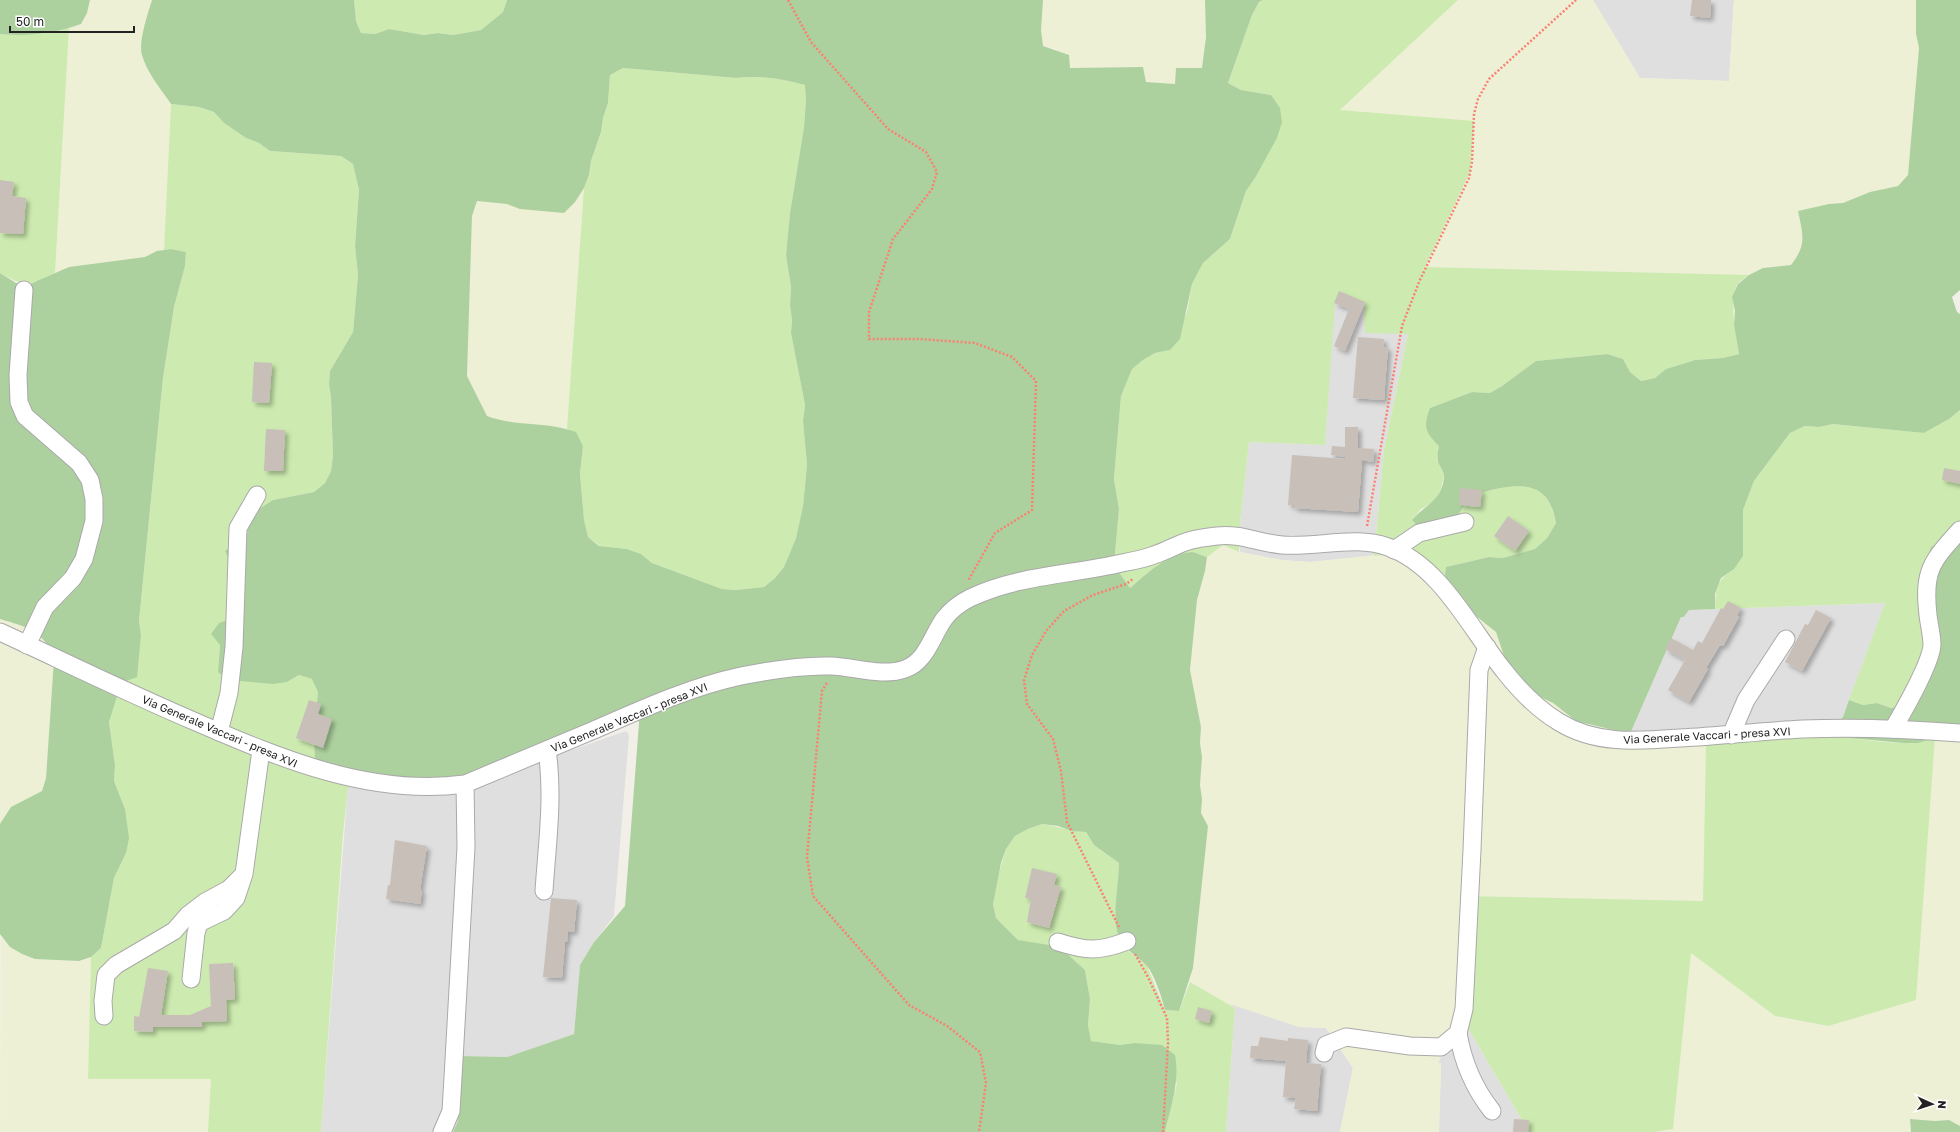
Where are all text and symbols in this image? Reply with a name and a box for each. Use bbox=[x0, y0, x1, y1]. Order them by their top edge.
scale bar bbox=[10, 8, 134, 34]
text: 50 m bbox=[16, 14, 44, 29]
street label: Via Generale Vaccari - presa XVI bbox=[549, 680, 709, 754]
street label: Via Generale Vaccari - presa XVI bbox=[140, 692, 300, 770]
street label: Via Generale Vaccari - presa XVI bbox=[1623, 724, 1791, 746]
north arrow bbox=[1912, 1084, 1952, 1124]
text: N bbox=[1936, 1100, 1949, 1109]

